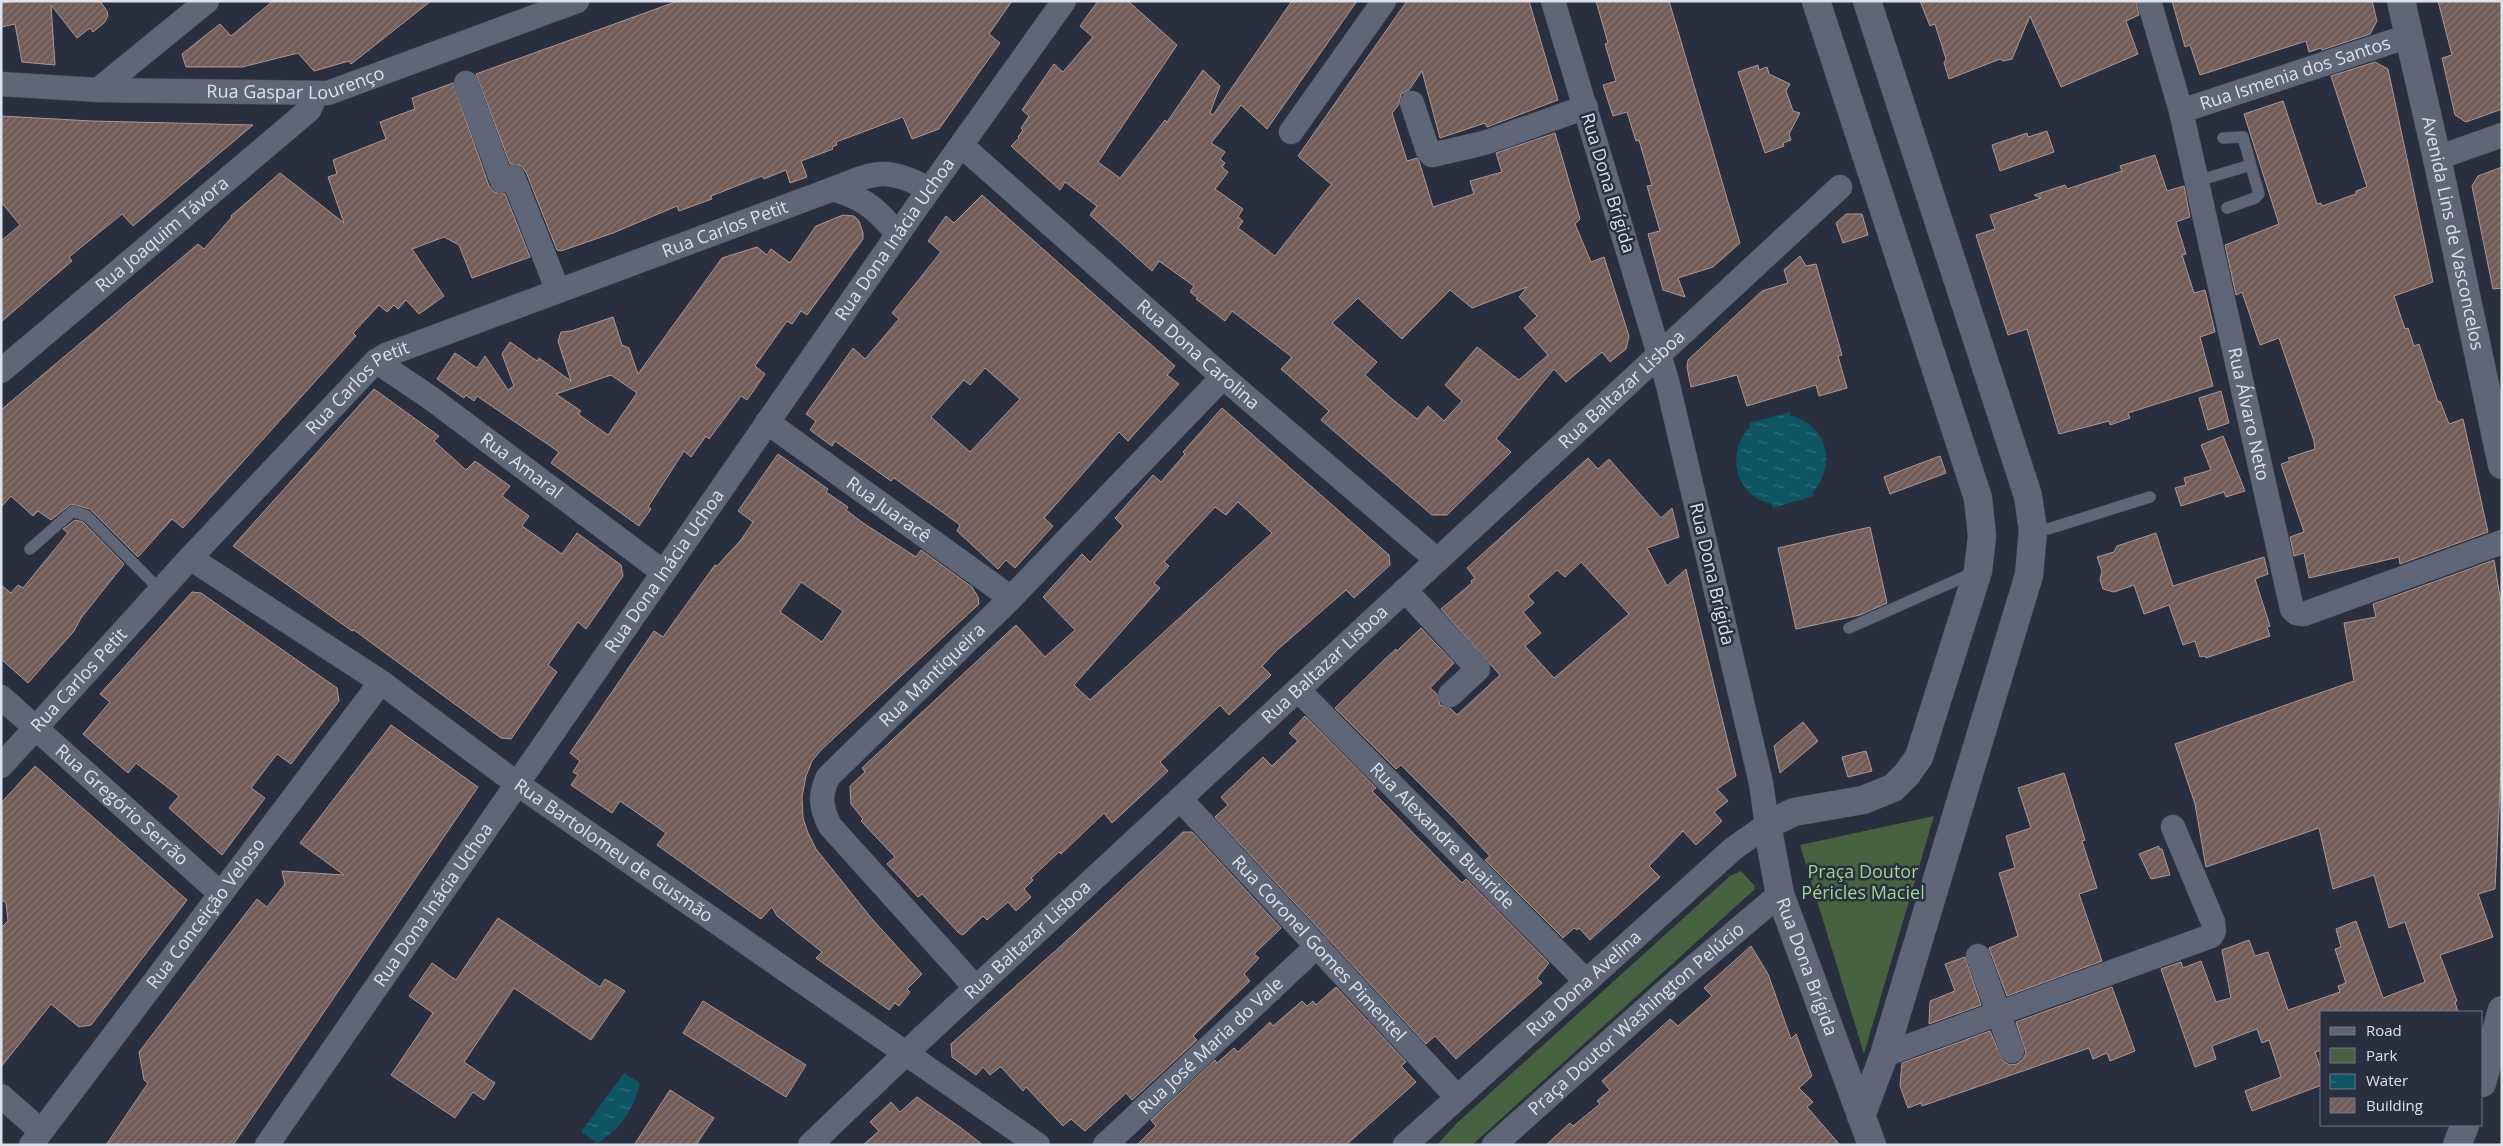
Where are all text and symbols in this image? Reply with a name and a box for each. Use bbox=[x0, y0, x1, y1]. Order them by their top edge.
street label: Rua Ismenia dos Santos bbox=[2196, 30, 2393, 115]
street label: Rua Gaspar Lourenço bbox=[206, 60, 387, 104]
street label: Rua Dona Brígida bbox=[1576, 110, 1642, 256]
street label: Avenida Lins de Vasconcelos bbox=[2417, 114, 2490, 352]
street label: Rua Dona Inácia Uchoa bbox=[829, 152, 959, 325]
street label: Rua Joaquim Távora bbox=[90, 170, 233, 297]
street label: Rua Carlos Petit bbox=[658, 194, 791, 263]
street label: Rua Dona Carolina bbox=[1132, 293, 1265, 414]
street label: Rua Baltazar Lisboa bbox=[1553, 324, 1689, 453]
street label: Rua Carlos Petit bbox=[300, 335, 412, 439]
street label: Rua Álvaro Neto bbox=[2223, 345, 2276, 483]
street label: Rua Amaral bbox=[476, 426, 568, 504]
street label: Rua Juaracê bbox=[842, 470, 936, 548]
street label: Rua Dona Inácia Uchoa bbox=[599, 484, 729, 657]
street label: Rua Dona Brígida bbox=[1685, 500, 1741, 647]
street label: Rua Baltazar Lisboa bbox=[1256, 599, 1392, 729]
street label: Rua Mantiqueira bbox=[873, 617, 990, 732]
street label: Rua Carlos Petit bbox=[25, 622, 132, 737]
street label: Rua Gregório Serrão bbox=[51, 738, 194, 870]
street label: Rua Alexandre Buairide bbox=[1365, 757, 1521, 913]
street label: Rua Bartolomeu de Gusmão bbox=[510, 772, 718, 927]
street label: Rua Dona Inácia Uchoa bbox=[367, 818, 498, 991]
street label: Rua Conceição Veloso bbox=[140, 833, 270, 993]
street label: Rua Coronel Gomes Pimentel bbox=[1227, 850, 1412, 1046]
park label: Praça Doutor Péricles Maciel bbox=[1801, 859, 1925, 904]
street label: Rua Baltazar Lisboa bbox=[959, 875, 1095, 1004]
street label: Rua Dona Brígida bbox=[1771, 894, 1844, 1039]
street label: Praça Doutor Washington Pelúcio bbox=[1522, 916, 1749, 1120]
street label: Rua Dona Avelina bbox=[1521, 925, 1646, 1041]
street label: Rua José Maria do Vale bbox=[1132, 971, 1288, 1119]
legend bbox=[2320, 1011, 2483, 1126]
text: Road bbox=[2366, 1020, 2402, 1040]
text: Park bbox=[2366, 1045, 2397, 1065]
text: Water bbox=[2366, 1070, 2408, 1090]
text: Building bbox=[2366, 1095, 2423, 1115]

